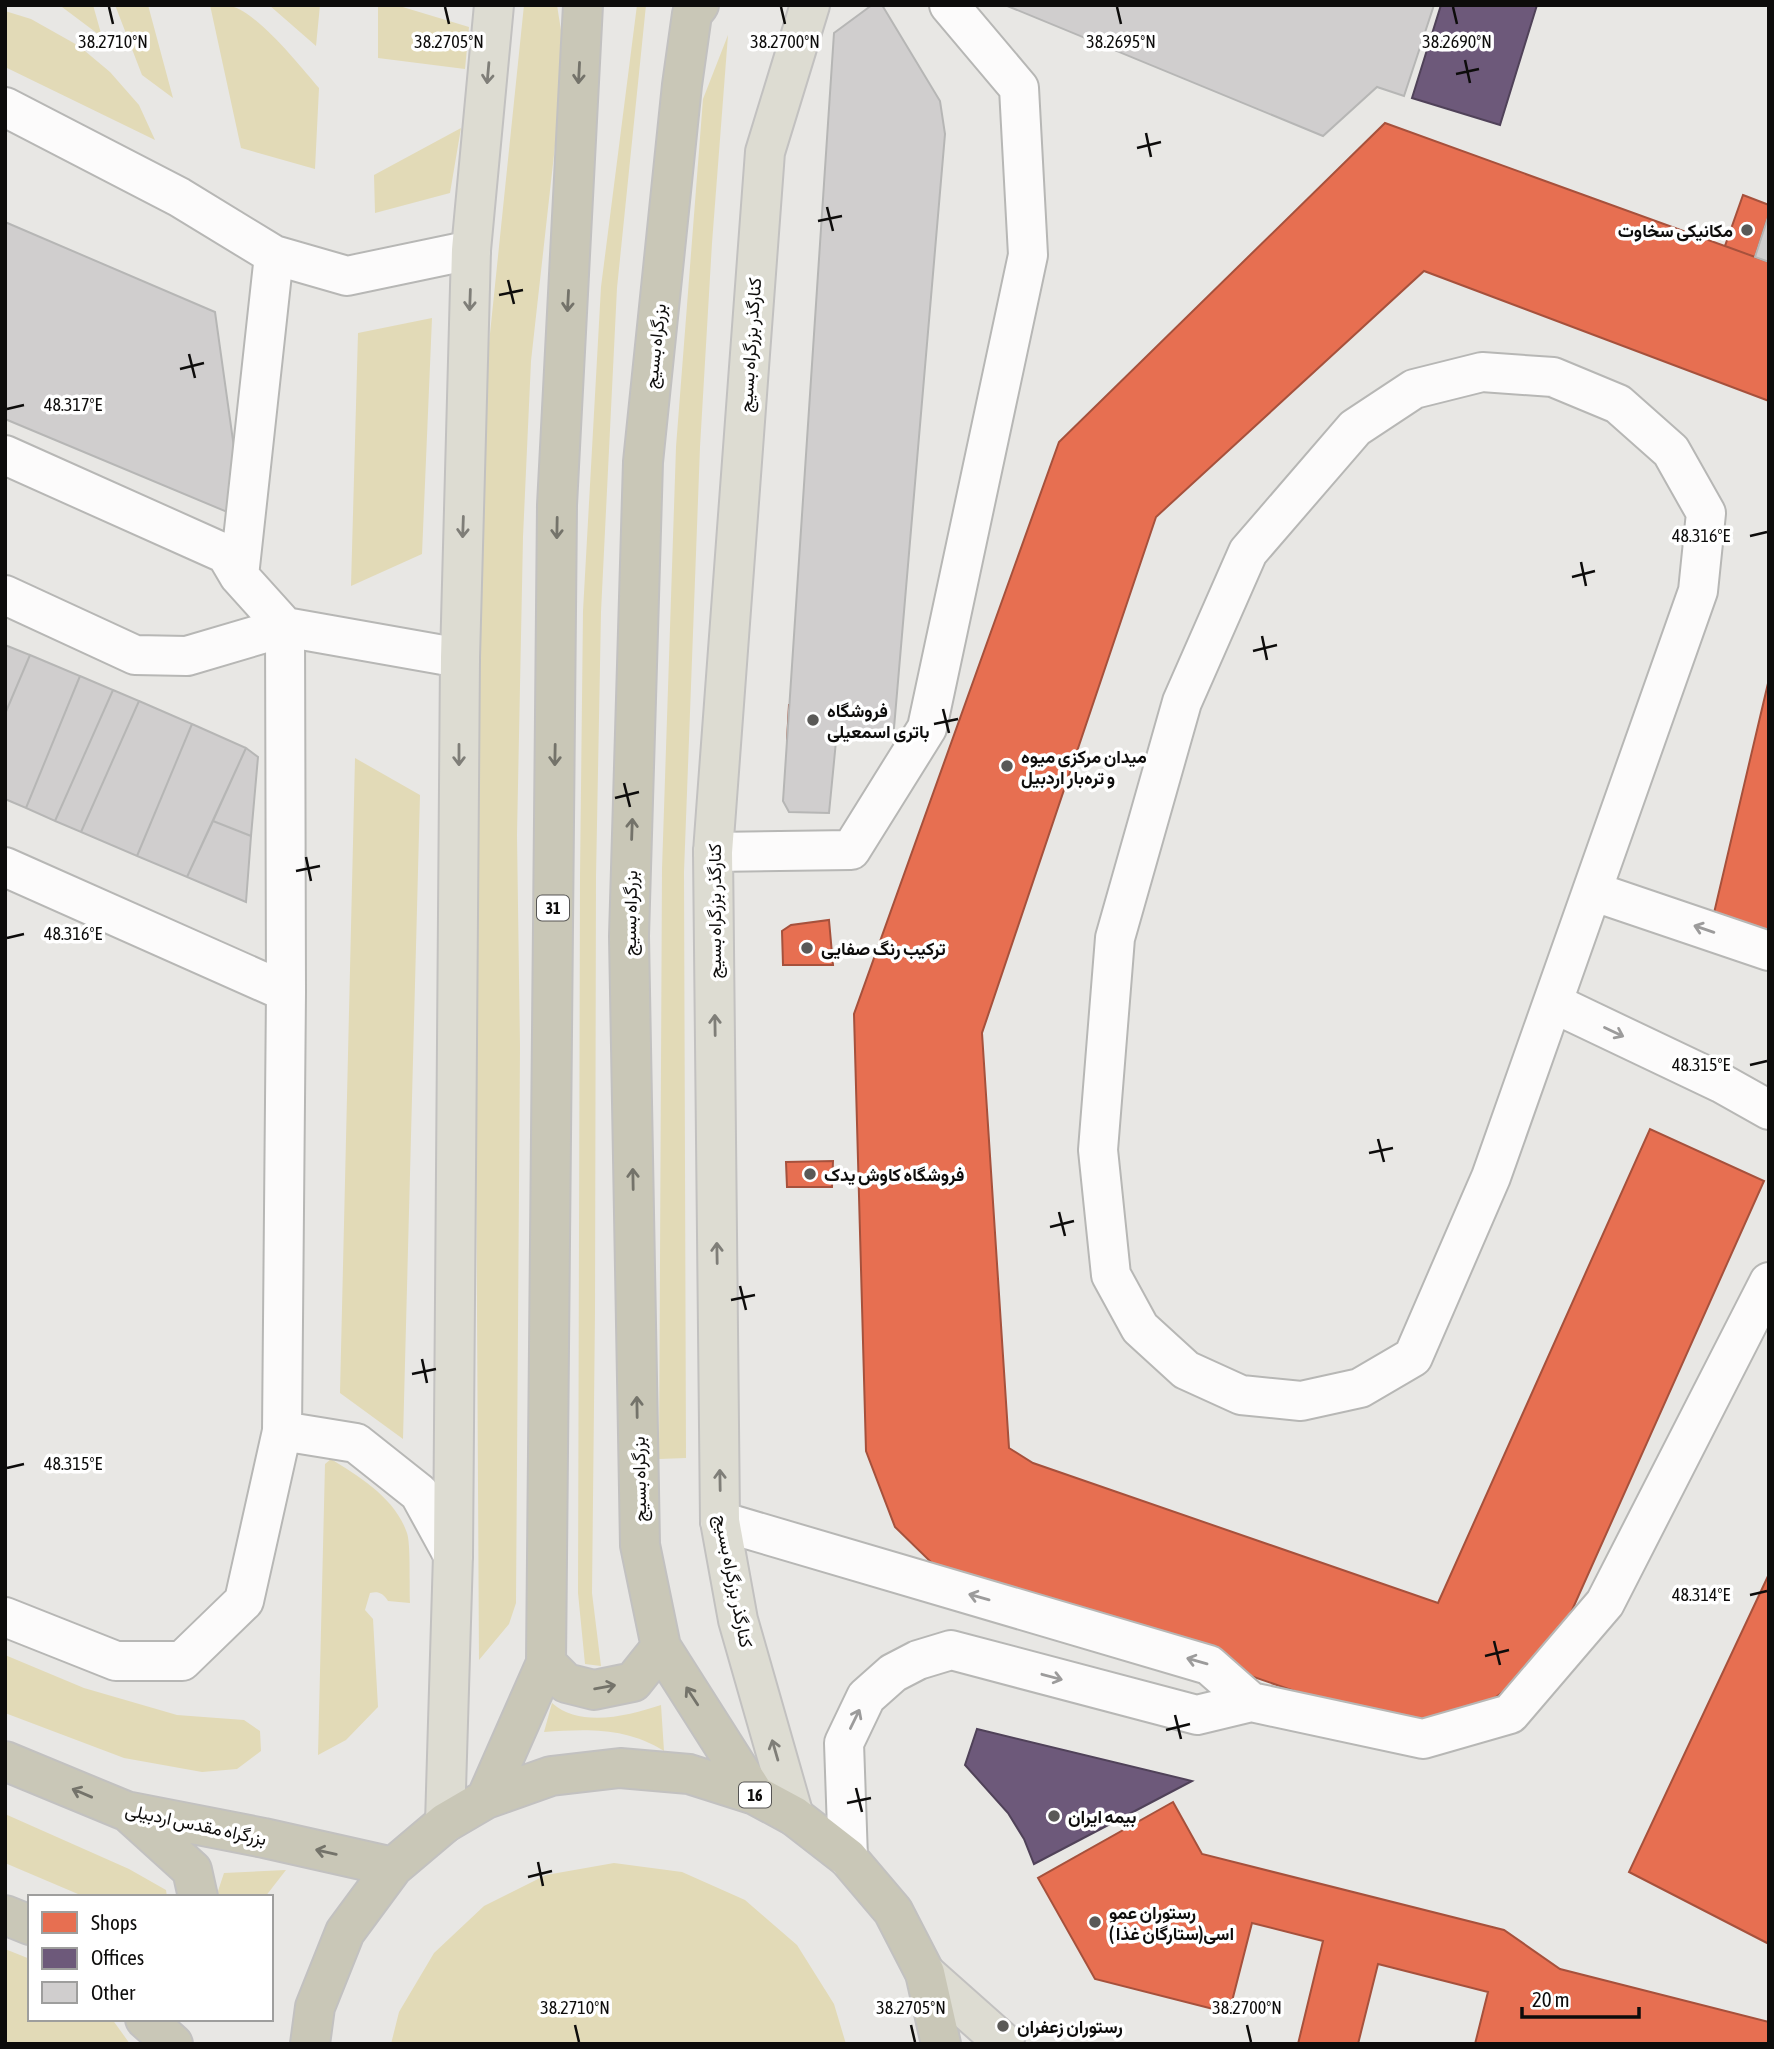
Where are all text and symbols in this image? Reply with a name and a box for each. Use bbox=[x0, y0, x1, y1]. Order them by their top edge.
text: 38.2710°N bbox=[78, 31, 148, 52]
text: 38.2705°N bbox=[414, 31, 484, 52]
text: 38.2700°N bbox=[750, 31, 820, 52]
text: 38.2695°N bbox=[1086, 31, 1156, 52]
text: 38.2690°N bbox=[1422, 31, 1492, 52]
one-way arrow bbox=[481, 61, 494, 84]
one-way arrow bbox=[573, 62, 586, 85]
place label: مکانیکی سخاوت bbox=[1618, 220, 1733, 242]
marker: مکانیکی سخاوت bbox=[1739, 222, 1755, 238]
street label: کنارگذر بزرگراه بسیج bbox=[735, 277, 767, 413]
one-way arrow bbox=[463, 288, 476, 311]
one-way arrow bbox=[561, 289, 574, 311]
street label: بزرگراه بسیج bbox=[640, 302, 672, 390]
text: 48.317°E bbox=[44, 394, 102, 415]
one-way arrow bbox=[457, 516, 470, 539]
one-way arrow bbox=[550, 516, 564, 539]
text: 48.316°E bbox=[1672, 525, 1730, 546]
place label: فروشگاه باتری اسمعیلی bbox=[827, 700, 930, 743]
marker: فروشگاه باتری اسمعیلی bbox=[805, 712, 821, 728]
one-way arrow bbox=[452, 743, 466, 766]
one-way arrow bbox=[548, 744, 562, 767]
place label: میدان مرکزی میوه و تره‌بار اردبیل bbox=[1021, 746, 1147, 789]
marker: میدان مرکزی میوه و تره‌بار اردبیل bbox=[999, 758, 1015, 774]
one-way arrow bbox=[625, 818, 638, 841]
street label: کنارگذر بزرگراه بسیج bbox=[704, 843, 727, 979]
street label: بزرگراه بسیج bbox=[619, 870, 643, 956]
road number: 31 bbox=[537, 896, 569, 920]
one-way arrow bbox=[1693, 922, 1715, 935]
text: 48.316°E bbox=[44, 923, 102, 944]
place label: ترکیب رنگ صفایی bbox=[821, 938, 946, 960]
marker: ترکیب رنگ صفایی bbox=[799, 940, 815, 956]
one-way arrow bbox=[708, 1014, 722, 1037]
one-way arrow bbox=[1603, 1026, 1625, 1039]
text: 48.315°E bbox=[1672, 1054, 1730, 1075]
place label: فروشگاه کاوش یدک bbox=[824, 1164, 964, 1186]
marker: فروشگاه کاوش یدک bbox=[802, 1166, 818, 1182]
one-way arrow bbox=[626, 1168, 640, 1191]
one-way arrow bbox=[710, 1241, 724, 1264]
one-way arrow bbox=[630, 1396, 644, 1419]
street label: بزرگراه بسیج bbox=[628, 1436, 652, 1522]
text: 48.315°E bbox=[44, 1453, 102, 1474]
one-way arrow bbox=[713, 1469, 727, 1492]
street label: کنارگذر بزرگراه بسیج bbox=[709, 1513, 757, 1650]
text: 48.314°E bbox=[1672, 1584, 1730, 1605]
one-way arrow bbox=[968, 1590, 990, 1603]
one-way arrow bbox=[1187, 1654, 1209, 1667]
one-way arrow bbox=[1040, 1671, 1063, 1684]
one-way arrow bbox=[593, 1680, 616, 1693]
one-way arrow bbox=[685, 1687, 699, 1707]
one-way arrow bbox=[849, 1709, 863, 1730]
one-way arrow bbox=[768, 1739, 781, 1762]
road number: 16 bbox=[739, 1783, 771, 1808]
one-way arrow bbox=[72, 1786, 94, 1799]
street label: بزرگراه مقدس اردبیلی bbox=[123, 1799, 269, 1850]
place label: بیمه ایران bbox=[1068, 1806, 1137, 1828]
marker: بیمه ایران bbox=[1046, 1808, 1062, 1824]
one-way arrow bbox=[316, 1845, 338, 1858]
legend bbox=[28, 1895, 273, 2021]
place label: رستوران عمو اسی(ستارگان غذا ) bbox=[1109, 1902, 1234, 1945]
text: Shops bbox=[91, 1910, 137, 1934]
marker: رستوران عمو اسی(ستارگان غذا ) bbox=[1087, 1914, 1103, 1930]
text: Offices bbox=[91, 1945, 144, 1969]
scale bar bbox=[1522, 1976, 1639, 2020]
text: Other bbox=[91, 1980, 136, 2004]
text: 20 m bbox=[1532, 1987, 1570, 2011]
text: 38.2710°N bbox=[540, 1997, 610, 2018]
text: 38.2705°N bbox=[876, 1997, 946, 2018]
text: 38.2700°N bbox=[1212, 1997, 1282, 2018]
place label: رستوران زعفران bbox=[1017, 2016, 1123, 2038]
marker: رستوران زعفران bbox=[995, 2018, 1011, 2034]

